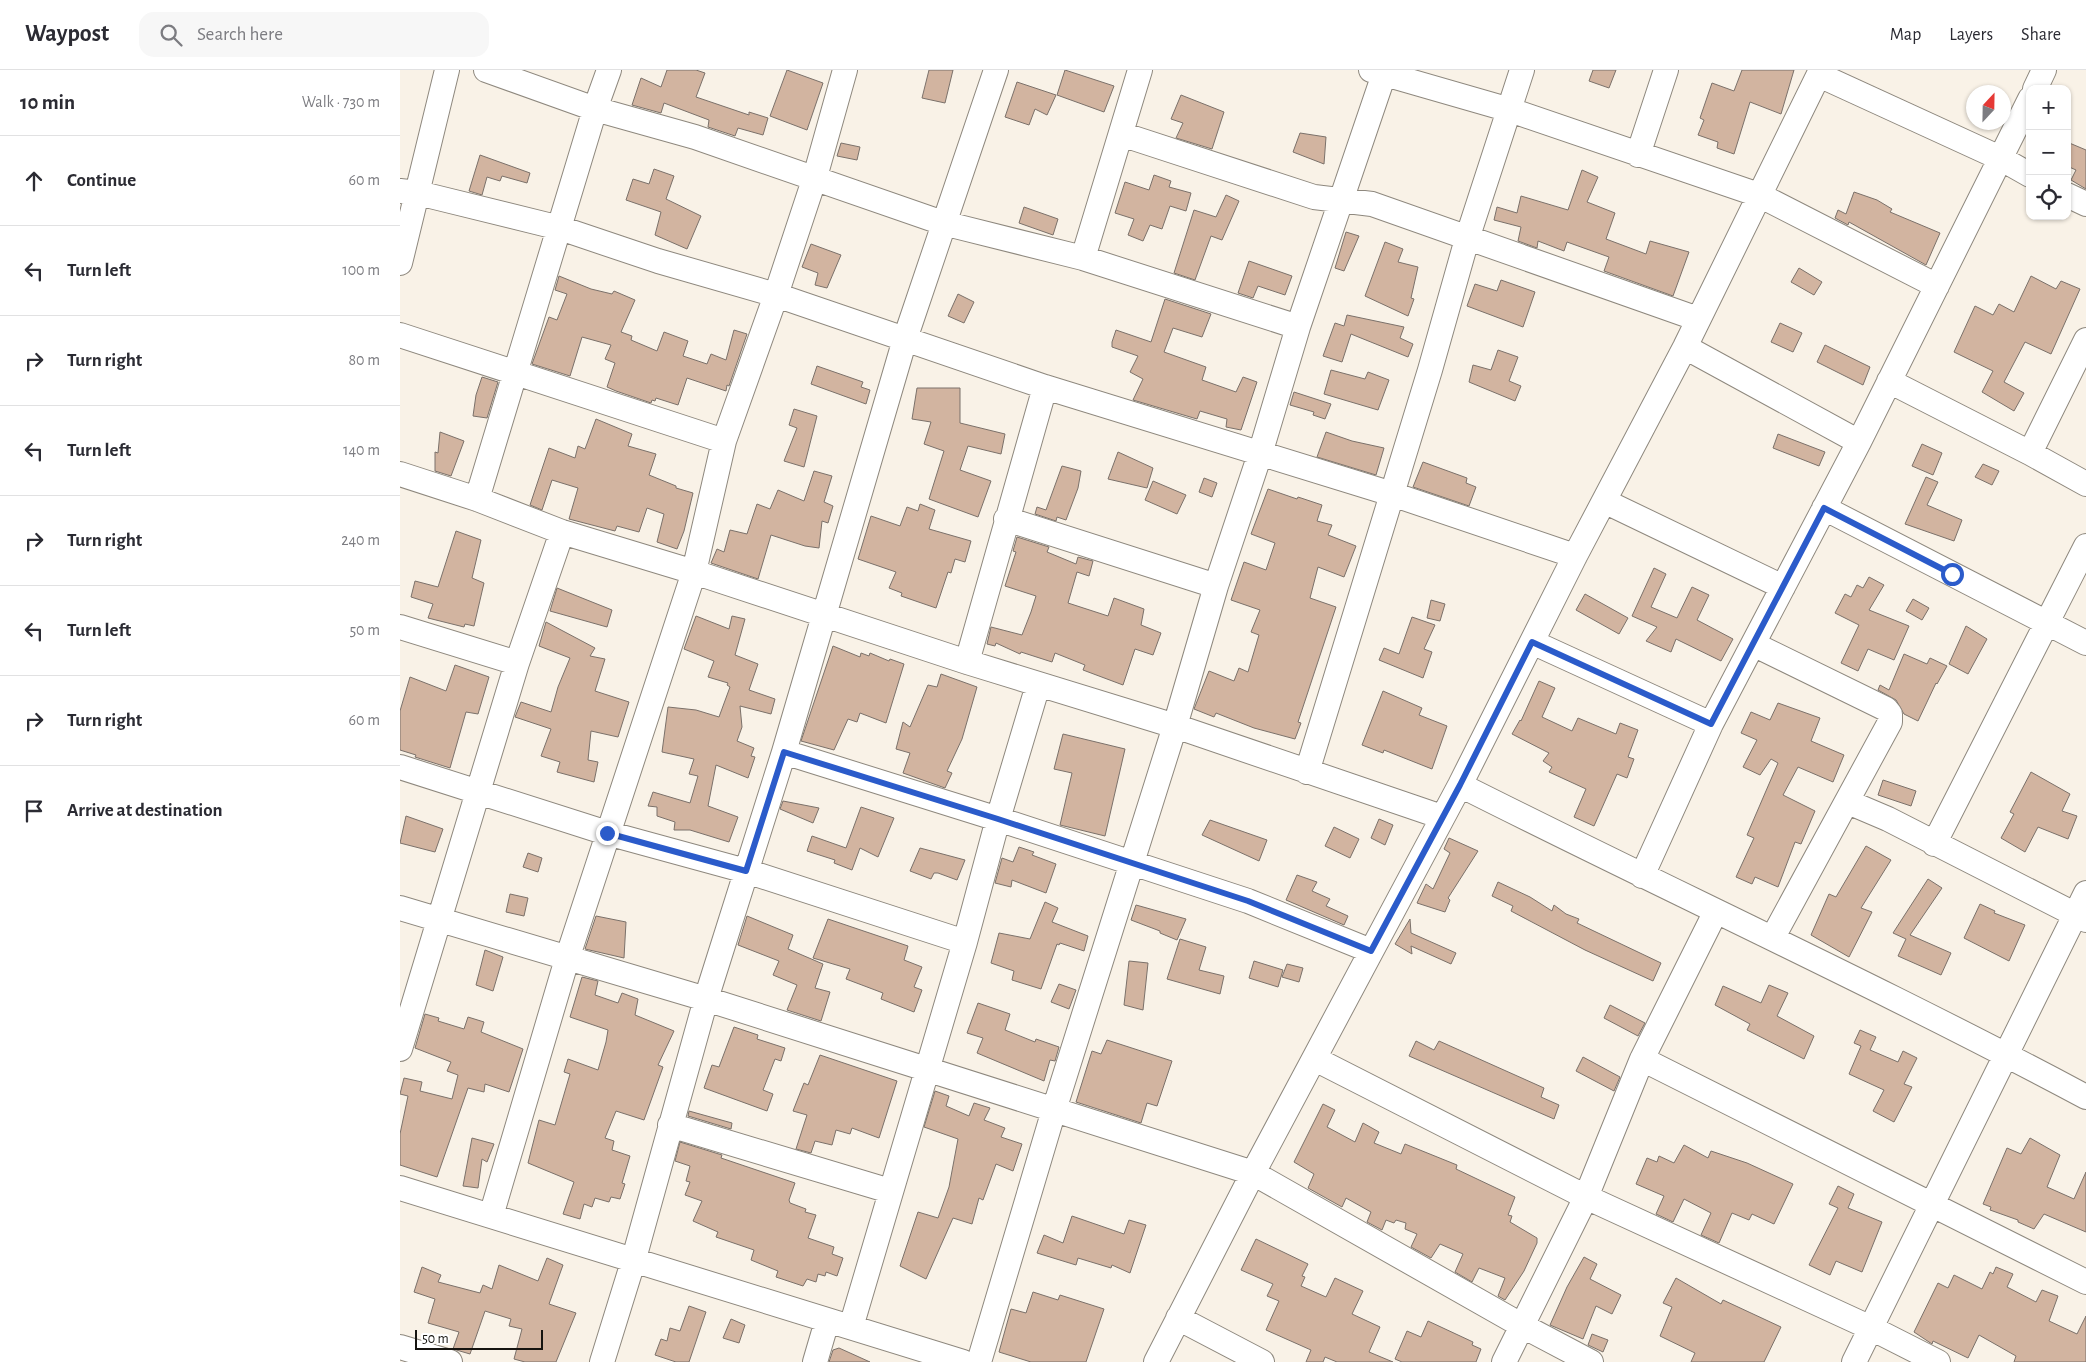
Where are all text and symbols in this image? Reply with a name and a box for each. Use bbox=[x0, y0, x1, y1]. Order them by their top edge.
search box bbox=[139, 12, 489, 57]
icon: search bbox=[157, 21, 185, 49]
text: Waypost bbox=[25, 22, 109, 46]
text: Search here bbox=[197, 25, 283, 44]
text: Map bbox=[1890, 26, 1921, 44]
text: Layers bbox=[1949, 26, 1993, 44]
text: Share bbox=[2021, 26, 2061, 44]
north arrow bbox=[1966, 85, 2011, 130]
map controls bbox=[2026, 85, 2071, 220]
button: + bbox=[2026, 85, 2071, 130]
text: 10 min bbox=[20, 92, 75, 113]
text: Walk · 730 m bbox=[302, 94, 380, 110]
button: − bbox=[2026, 130, 2071, 175]
icon: ahead bbox=[20, 167, 48, 195]
text: Continue bbox=[67, 171, 136, 190]
text: 60 m bbox=[349, 172, 380, 188]
button: locate bbox=[2026, 175, 2071, 220]
icon: left bbox=[20, 257, 48, 285]
text: Turn left bbox=[67, 261, 131, 280]
text: 100 m bbox=[342, 262, 380, 278]
icon: right bbox=[20, 347, 48, 375]
text: Turn right bbox=[67, 351, 142, 370]
text: 80 m bbox=[349, 352, 380, 368]
icon: left bbox=[20, 437, 48, 465]
text: Turn left bbox=[67, 441, 131, 460]
text: 140 m bbox=[343, 442, 380, 458]
icon: right bbox=[20, 527, 48, 555]
text: Turn right bbox=[67, 531, 142, 550]
text: 240 m bbox=[341, 532, 380, 548]
route start bbox=[1941, 563, 1964, 586]
icon: left bbox=[20, 617, 48, 645]
text: Turn left bbox=[67, 621, 131, 640]
text: 50 m bbox=[349, 622, 380, 638]
icon: right bbox=[20, 707, 48, 735]
text: Turn right bbox=[67, 711, 142, 730]
text: 60 m bbox=[349, 712, 380, 728]
icon: arrive bbox=[20, 797, 48, 825]
text: Arrive at destination bbox=[67, 801, 223, 820]
route end bbox=[596, 822, 619, 845]
scale bar bbox=[415, 1327, 542, 1350]
text: 50 m bbox=[422, 1332, 449, 1346]

